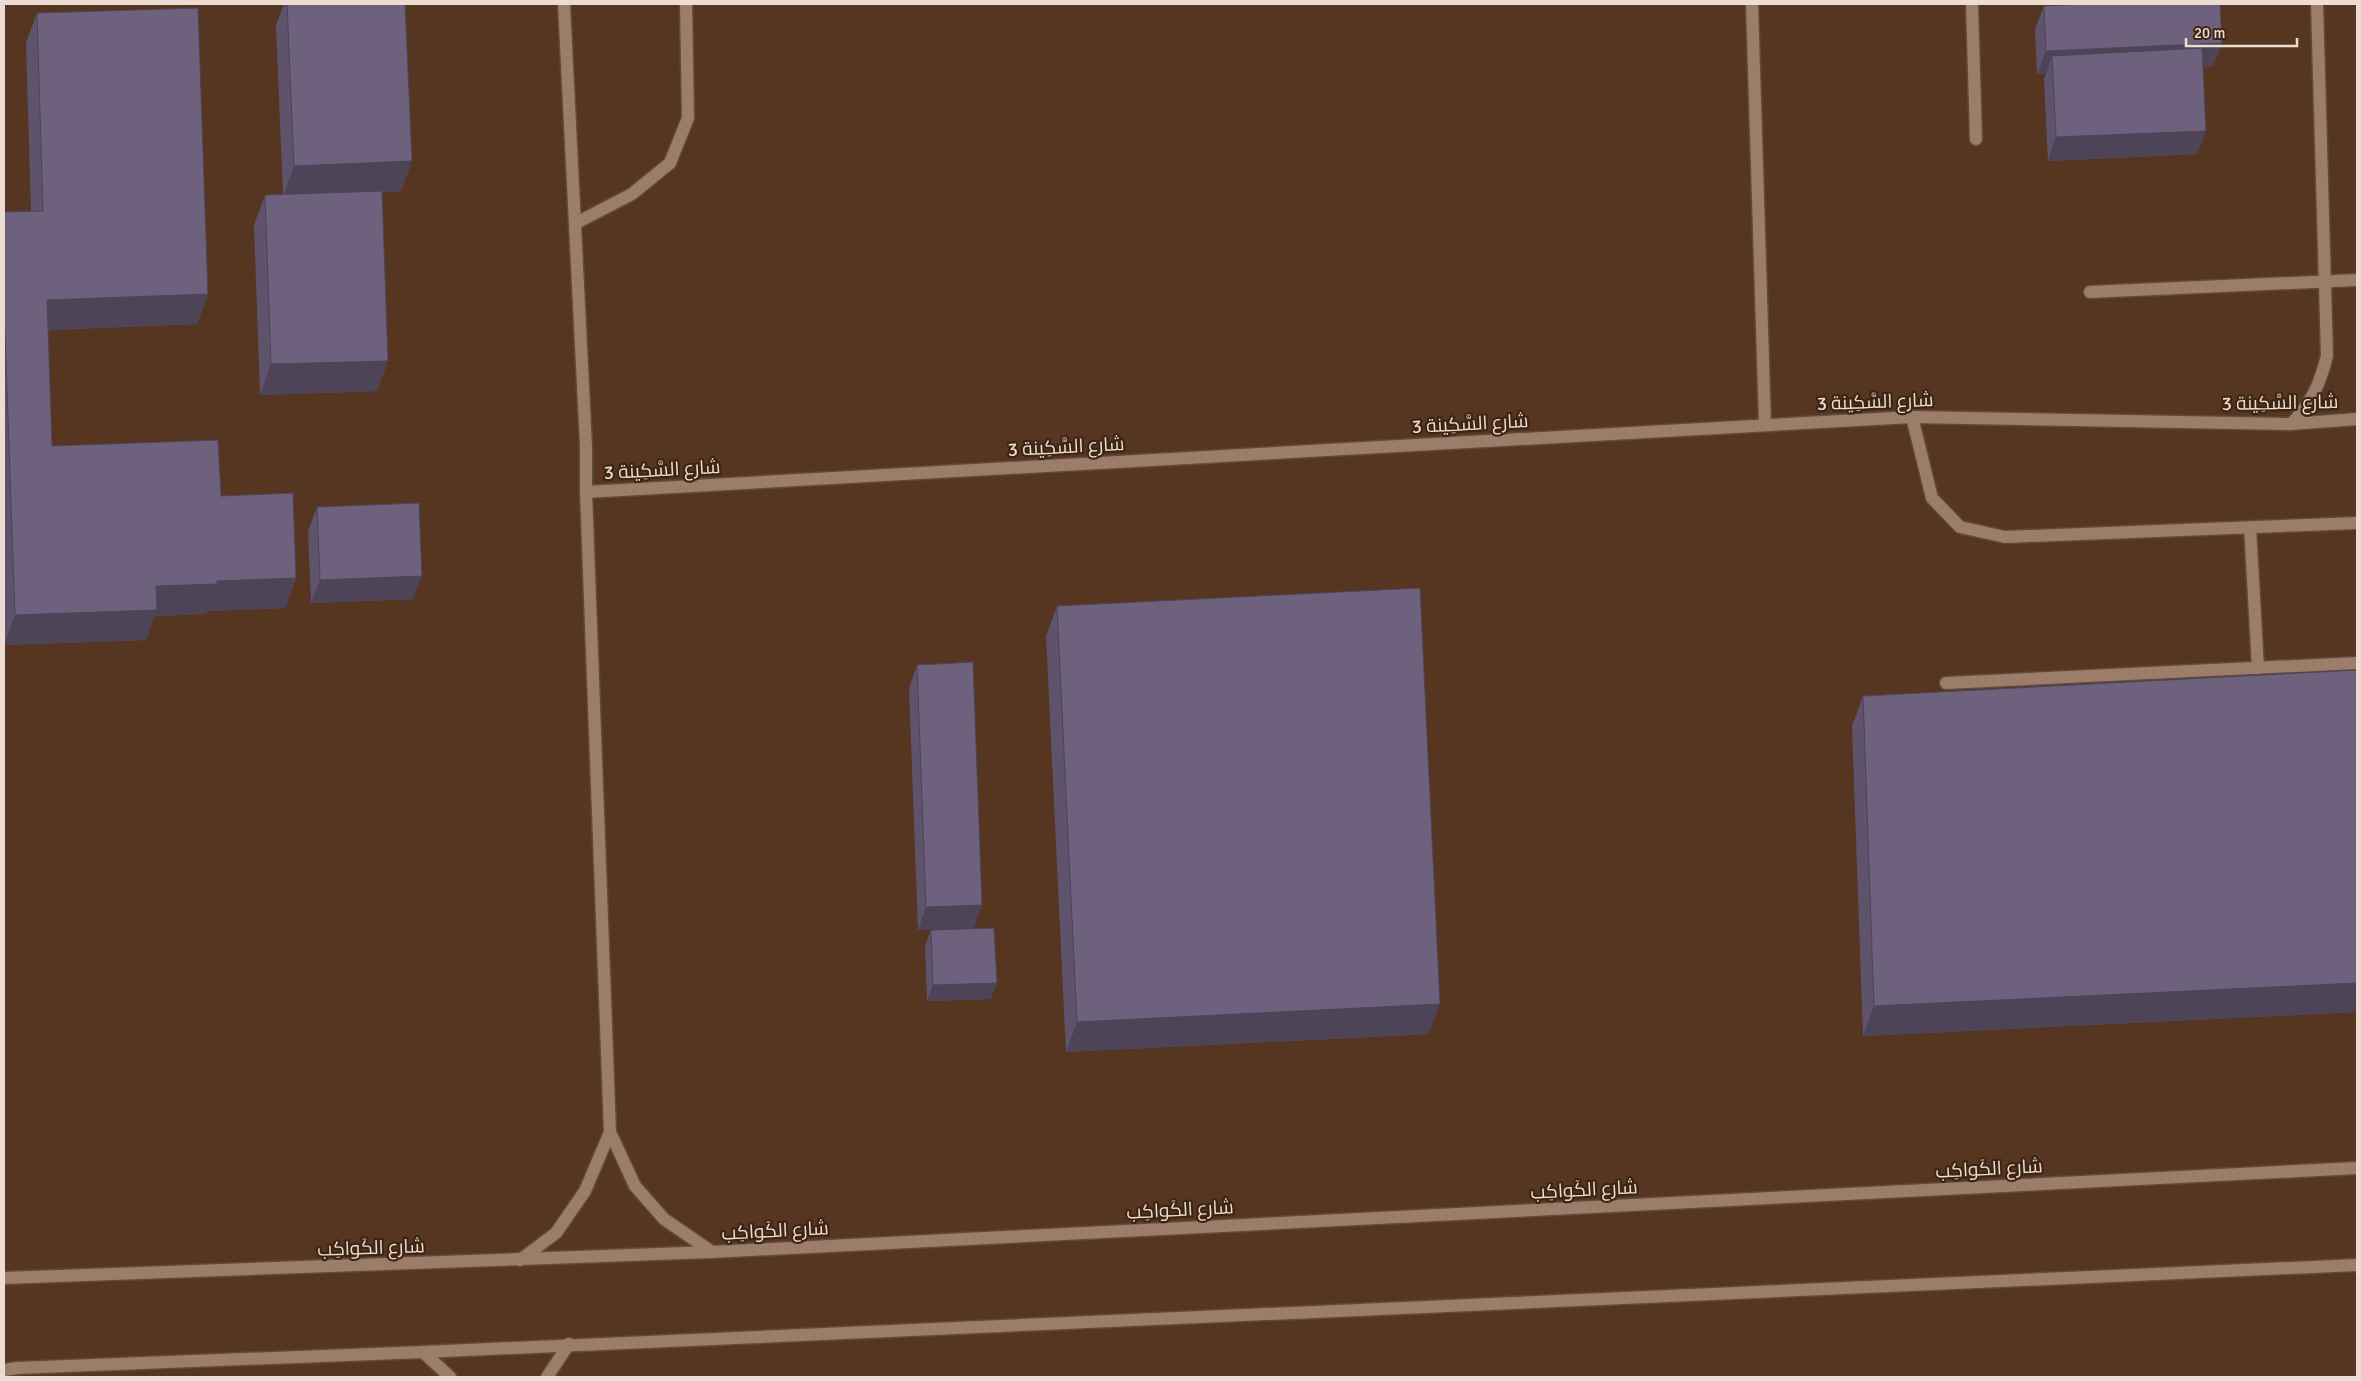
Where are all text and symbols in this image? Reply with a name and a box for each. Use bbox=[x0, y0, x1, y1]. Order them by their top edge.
scale bar bbox=[2186, 15, 2297, 47]
text: 20 m bbox=[2194, 24, 2225, 42]
street label: شارع السَّكِينة 3 bbox=[1816, 388, 1934, 417]
street label: شارع السَّكِينة 3 bbox=[2221, 390, 2339, 417]
street label: شارع السَّكِينة 3 bbox=[1411, 409, 1529, 440]
street label: شارع السَّكِينة 3 bbox=[1007, 432, 1125, 463]
street label: شارع السَّكِينة 3 bbox=[603, 455, 721, 486]
street label: شارع الكَواكِب bbox=[1935, 1154, 2043, 1185]
street label: شارع الكَواكِب bbox=[1530, 1175, 1638, 1206]
street label: شارع الكَواكِب bbox=[1126, 1195, 1234, 1226]
street label: شارع الكَواكِب bbox=[721, 1216, 829, 1247]
street label: شارع الكَواكِب bbox=[317, 1234, 425, 1263]

